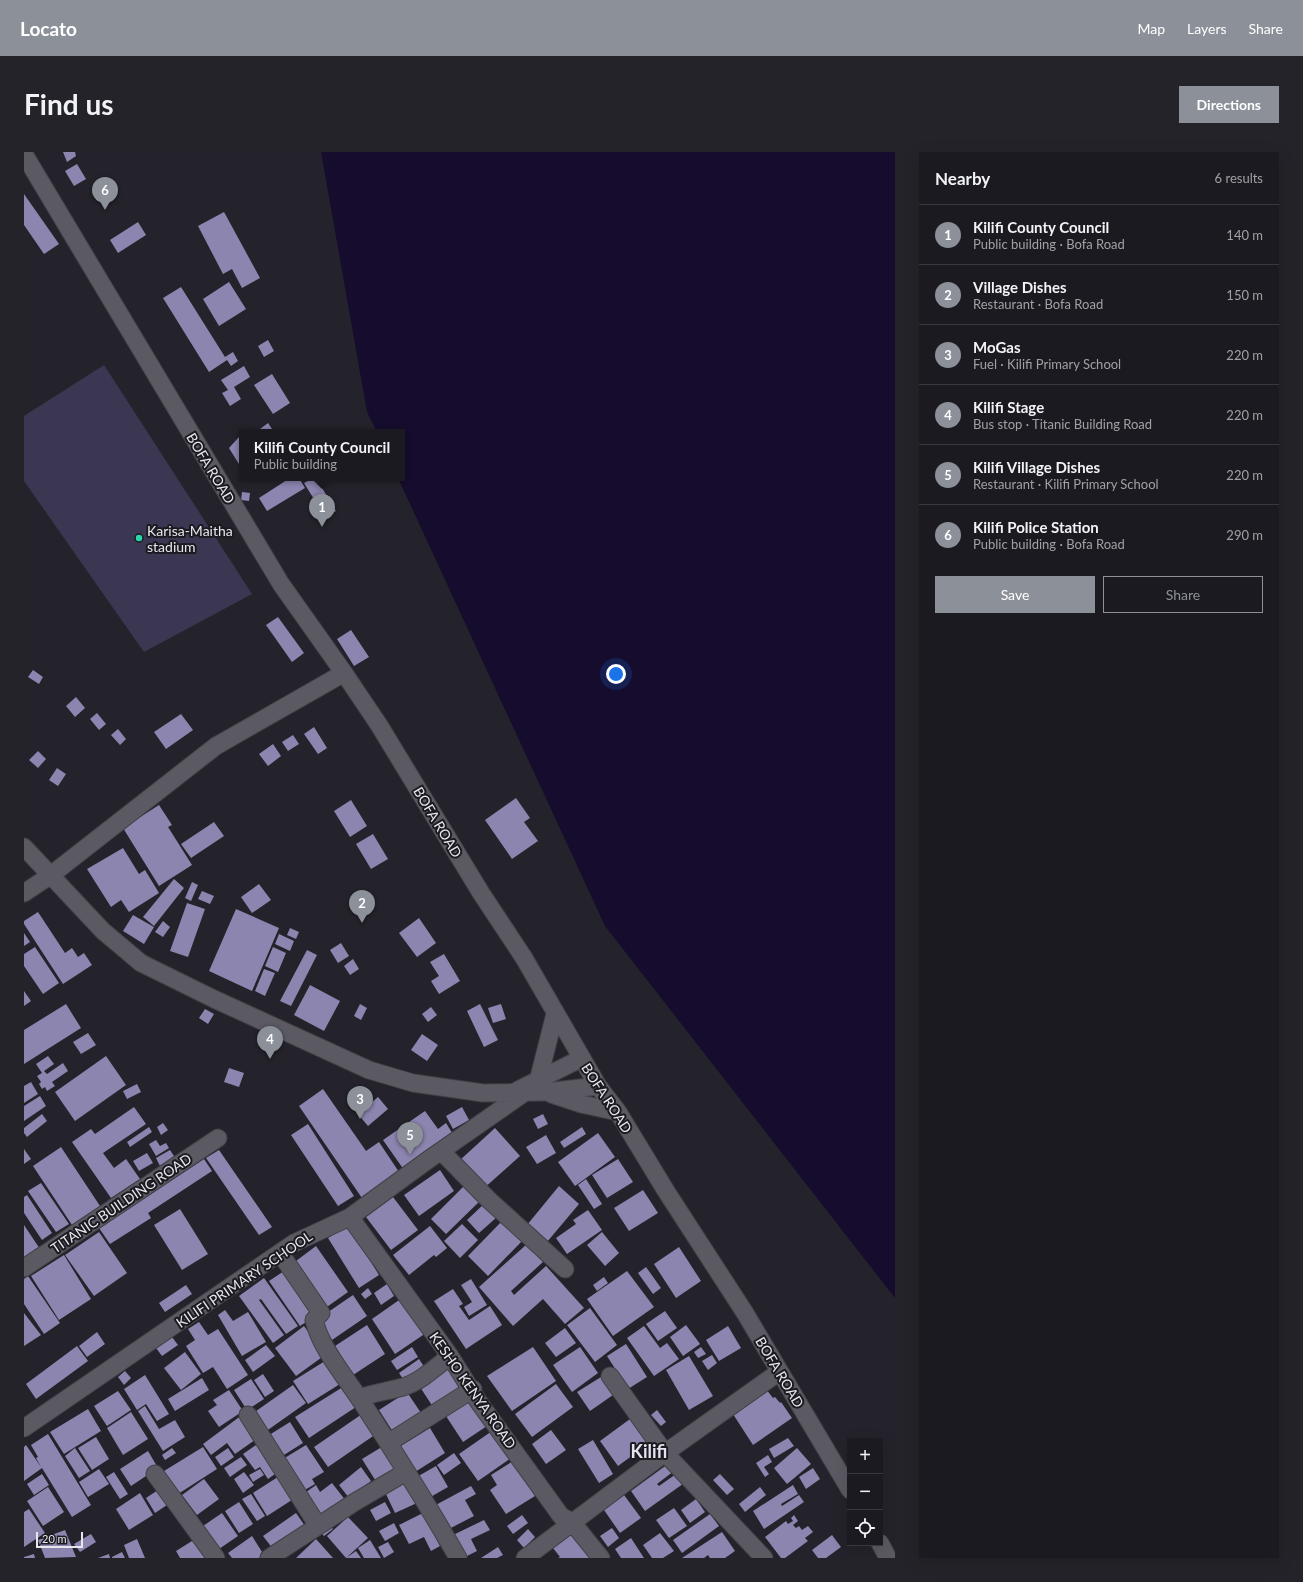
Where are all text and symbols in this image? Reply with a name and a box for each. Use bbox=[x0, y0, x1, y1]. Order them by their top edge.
text: Locato bbox=[20, 17, 77, 40]
text: Map bbox=[1137, 20, 1165, 37]
text: Layers bbox=[1187, 20, 1227, 37]
text: Share bbox=[1249, 20, 1283, 37]
button: Directions bbox=[1179, 86, 1279, 123]
text: Find us bbox=[24, 87, 114, 121]
text: Nearby bbox=[935, 168, 990, 189]
text: 6 results bbox=[1215, 170, 1263, 186]
pin: 6 bbox=[92, 177, 118, 210]
text: Kilifi County Council bbox=[973, 218, 1109, 236]
text: 1 bbox=[944, 227, 952, 243]
text: 140 m bbox=[1226, 227, 1263, 243]
text: Public building · Bofa Road bbox=[973, 236, 1125, 252]
text: Village Dishes bbox=[973, 278, 1066, 296]
text: 2 bbox=[944, 287, 952, 303]
text: 150 m bbox=[1226, 287, 1263, 303]
text: Restaurant · Bofa Road bbox=[973, 296, 1103, 312]
text: MoGas bbox=[973, 338, 1021, 356]
text: 3 bbox=[944, 347, 952, 363]
text: 220 m bbox=[1226, 347, 1263, 363]
text: Fuel · Kilifi Primary School bbox=[973, 356, 1121, 372]
text: Kilifi Stage bbox=[973, 398, 1044, 416]
text: 4 bbox=[944, 407, 952, 423]
text: 220 m bbox=[1226, 407, 1263, 423]
text: Bus stop · Titanic Building Road bbox=[973, 416, 1152, 432]
street label: BOFA ROAD bbox=[183, 429, 239, 507]
popup bbox=[239, 429, 405, 481]
text: Kilifi County Council bbox=[254, 438, 390, 456]
text: Public building bbox=[254, 456, 337, 472]
text: Kilifi Village Dishes bbox=[973, 458, 1100, 476]
text: 5 bbox=[944, 467, 952, 483]
text: 220 m bbox=[1226, 467, 1263, 483]
text: Restaurant · Kilifi Primary School bbox=[973, 476, 1159, 492]
pin: 1 bbox=[309, 494, 335, 527]
text: Kilifi Police Station bbox=[973, 518, 1099, 536]
place label: Karisa-Maitha stadium bbox=[147, 522, 233, 555]
text: 6 bbox=[944, 527, 952, 543]
text: 290 m bbox=[1226, 527, 1263, 543]
marker: Karisa-Maitha stadium bbox=[134, 533, 144, 543]
text: Public building · Bofa Road bbox=[973, 536, 1125, 552]
button: Save bbox=[935, 576, 1095, 613]
button: Share bbox=[1103, 576, 1263, 613]
your location bbox=[606, 664, 626, 684]
street label: BOFA ROAD bbox=[410, 783, 466, 861]
pin: 2 bbox=[349, 890, 375, 923]
pin: 4 bbox=[257, 1026, 283, 1059]
street label: BOFA ROAD bbox=[578, 1060, 636, 1136]
pin: 3 bbox=[347, 1086, 373, 1119]
pin: 5 bbox=[397, 1122, 423, 1155]
street label: TITANIC BUILDING ROAD bbox=[48, 1150, 194, 1256]
street label: KILIFI PRIMARY SCHOOL bbox=[173, 1227, 315, 1331]
street label: KESHO KENYA ROAD bbox=[426, 1328, 520, 1452]
street label: BOFA ROAD bbox=[752, 1333, 808, 1411]
map controls bbox=[847, 1438, 883, 1546]
button: + bbox=[847, 1438, 883, 1474]
district label: Kilifi bbox=[631, 1440, 667, 1462]
button: − bbox=[847, 1474, 883, 1510]
button: locate bbox=[847, 1510, 883, 1546]
scale bar bbox=[36, 1530, 83, 1549]
text: 20 m bbox=[42, 1532, 67, 1545]

